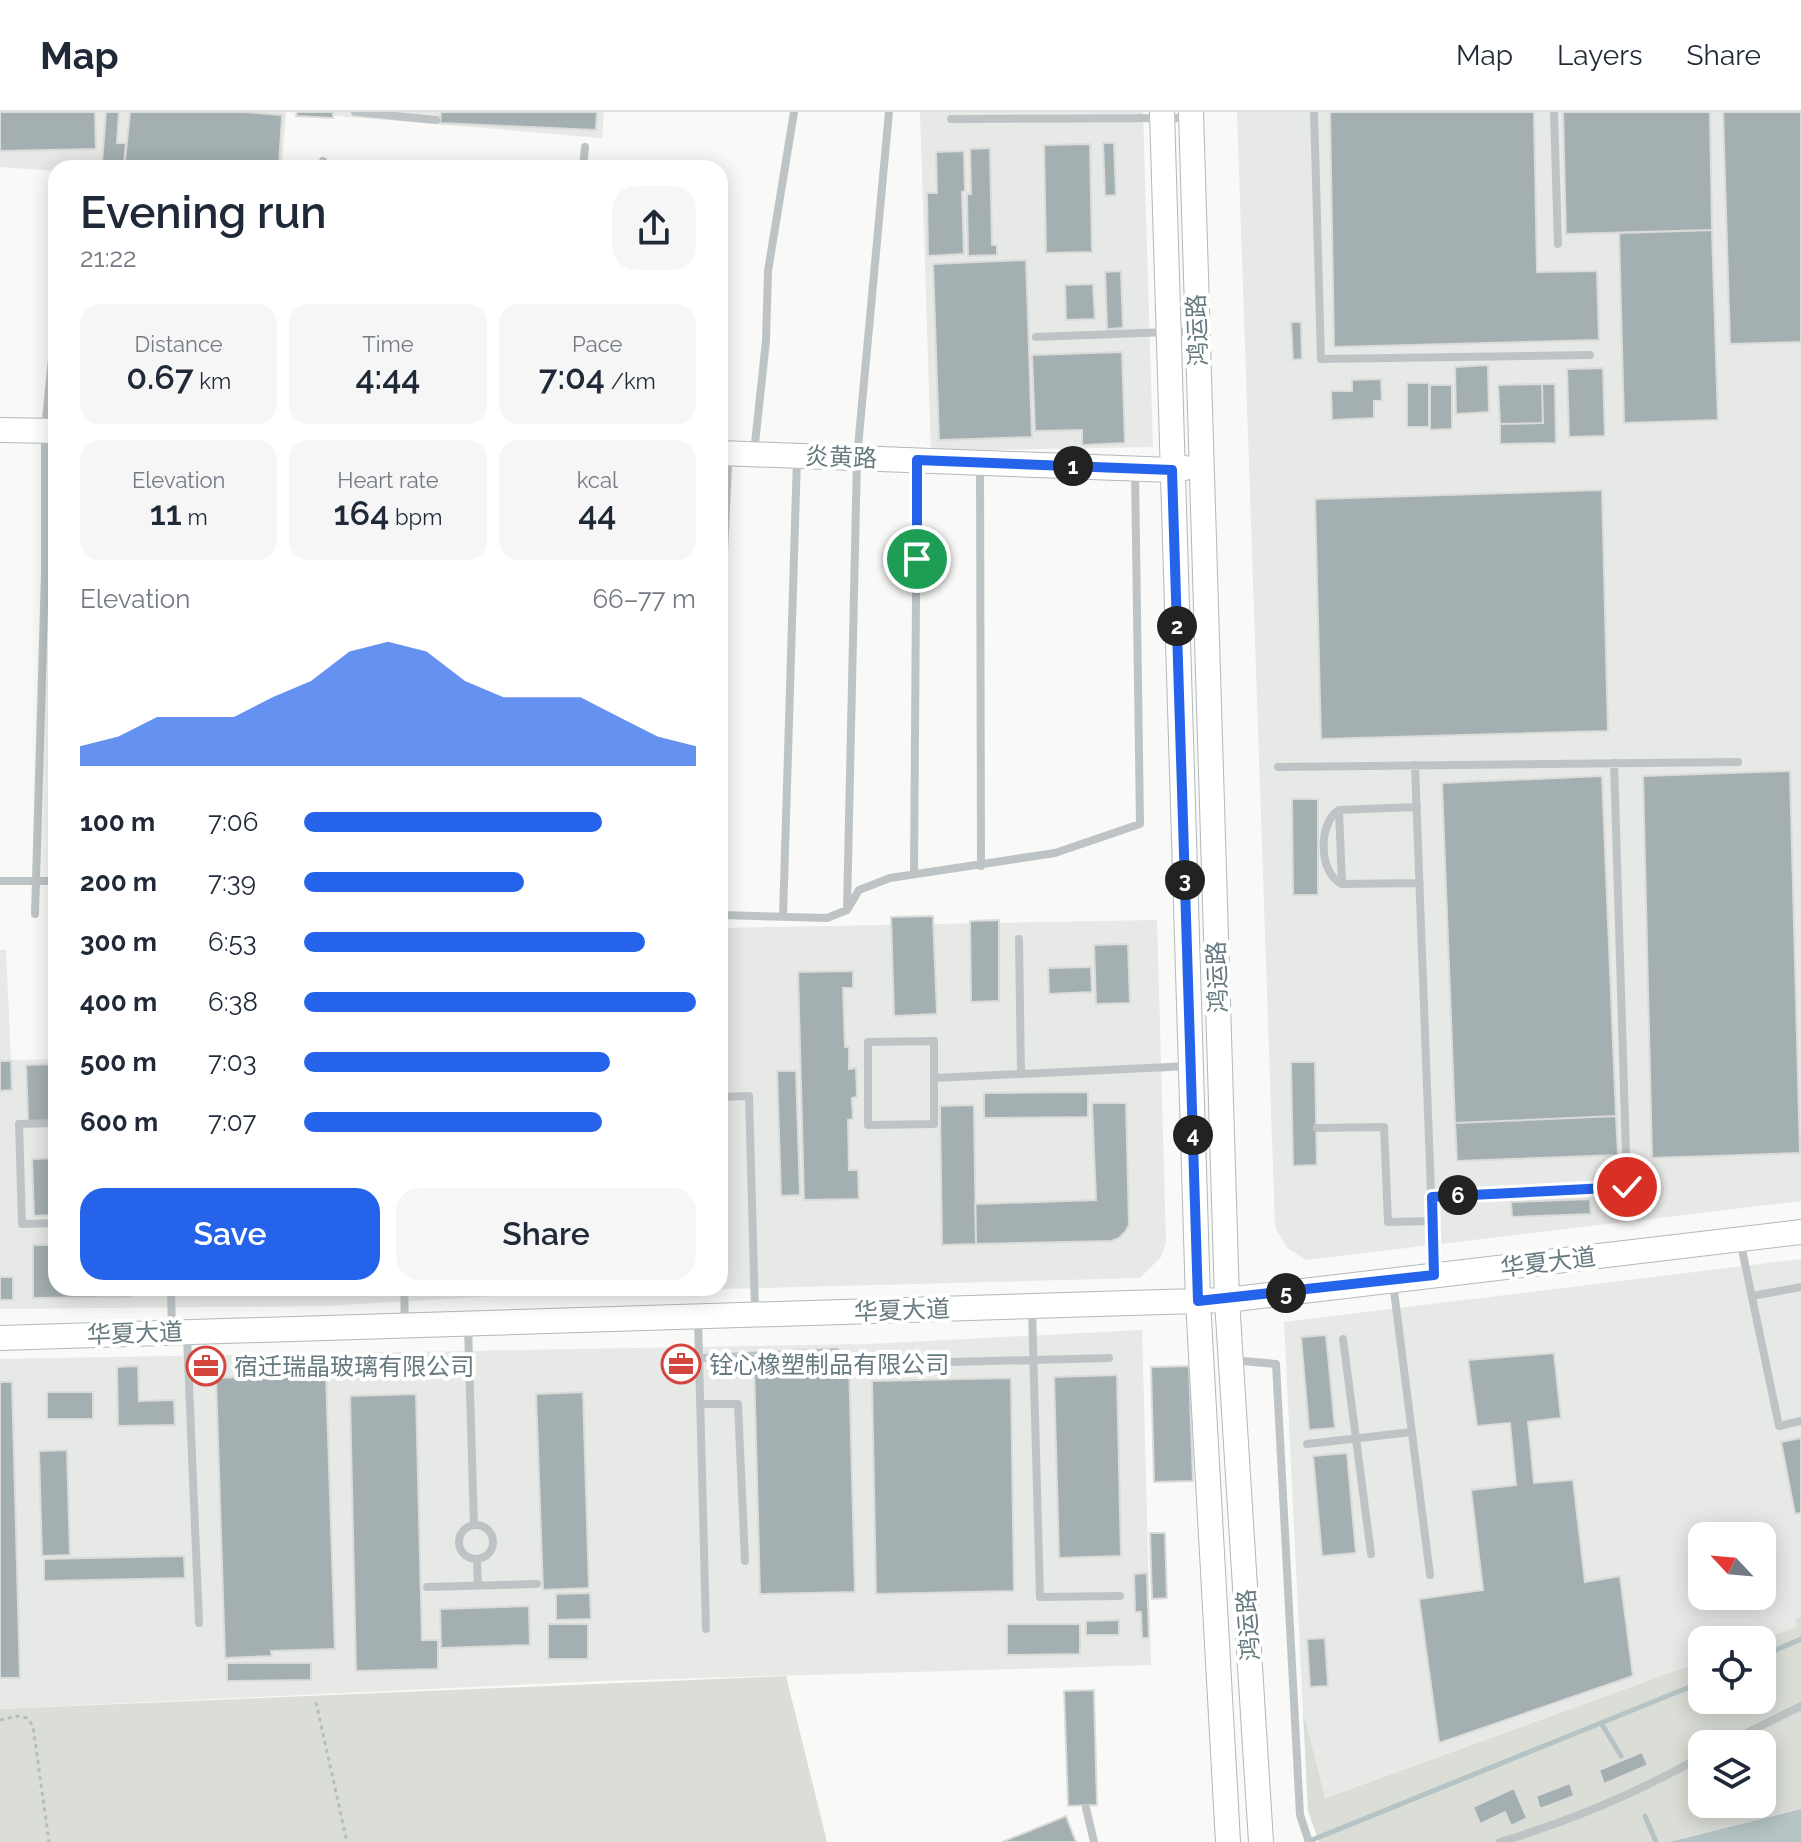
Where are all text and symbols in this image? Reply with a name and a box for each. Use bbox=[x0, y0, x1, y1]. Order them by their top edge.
text: Map bbox=[40, 33, 119, 78]
text: Map bbox=[1456, 39, 1513, 72]
text: Layers bbox=[1557, 39, 1643, 72]
text: Share bbox=[1687, 39, 1761, 72]
button: share bbox=[612, 186, 696, 270]
text: Evening run bbox=[80, 187, 327, 238]
text: 21:22 bbox=[80, 243, 137, 273]
street label: 鸿运路 bbox=[1181, 294, 1213, 366]
text: Distance bbox=[135, 331, 223, 357]
text: Time bbox=[362, 331, 414, 357]
text: Pace bbox=[572, 331, 623, 357]
text: 0.67 bbox=[126, 357, 194, 397]
text: 4:44 bbox=[355, 357, 421, 397]
text: 7:04 bbox=[539, 357, 605, 397]
text: km bbox=[194, 368, 231, 394]
text: /km bbox=[605, 368, 656, 394]
street label: 炎黄路 bbox=[805, 441, 877, 473]
pin: 1 bbox=[1053, 446, 1093, 486]
text: 1 bbox=[1068, 453, 1078, 479]
text: Elevation bbox=[132, 467, 225, 493]
text: Heart rate bbox=[337, 467, 439, 493]
text: kcal bbox=[577, 467, 618, 493]
text: 11 bbox=[150, 493, 182, 533]
text: 164 bbox=[334, 493, 389, 533]
text: 44 bbox=[578, 493, 617, 533]
text: m bbox=[182, 504, 208, 530]
text: bpm bbox=[389, 504, 442, 530]
pin bbox=[883, 525, 951, 593]
icon: arrive bbox=[895, 537, 939, 581]
text: Elevation bbox=[80, 584, 190, 614]
text: 66–77 m bbox=[592, 584, 696, 614]
pin: 2 bbox=[1157, 606, 1197, 646]
text: 2 bbox=[1171, 613, 1183, 639]
text: 100 m bbox=[80, 807, 155, 837]
text: 7:06 bbox=[208, 807, 258, 837]
pin: 3 bbox=[1165, 860, 1205, 900]
text: 200 m bbox=[80, 867, 157, 897]
text: 7:39 bbox=[208, 867, 256, 897]
text: 3 bbox=[1179, 867, 1191, 893]
text: 300 m bbox=[80, 927, 157, 957]
text: 6:53 bbox=[208, 927, 257, 957]
street label: 鸿运路 bbox=[1201, 941, 1233, 1013]
text: 400 m bbox=[80, 987, 157, 1017]
text: 6:38 bbox=[208, 987, 258, 1017]
text: 500 m bbox=[80, 1047, 157, 1077]
text: 7:03 bbox=[208, 1047, 257, 1077]
text: 600 m bbox=[80, 1107, 158, 1137]
text: 7:07 bbox=[208, 1107, 256, 1137]
pin: 4 bbox=[1173, 1115, 1213, 1155]
text: 4 bbox=[1187, 1122, 1199, 1148]
pin bbox=[1593, 1153, 1661, 1221]
icon: check bbox=[1605, 1165, 1649, 1209]
pin: 6 bbox=[1438, 1175, 1478, 1215]
text: 6 bbox=[1451, 1182, 1465, 1208]
button: Save bbox=[80, 1188, 380, 1280]
button: Share bbox=[396, 1188, 696, 1280]
street label: 华夏大道 bbox=[1499, 1242, 1597, 1282]
pin: 5 bbox=[1266, 1273, 1306, 1313]
text: 5 bbox=[1280, 1280, 1292, 1306]
street label: 华夏大道 bbox=[854, 1294, 950, 1326]
street label: 华夏大道 bbox=[87, 1317, 183, 1349]
office icon: 铨心橡塑制品有限公司 bbox=[660, 1343, 702, 1385]
office icon: 宿迁瑞晶玻璃有限公司 bbox=[185, 1345, 227, 1387]
place label: 铨心橡塑制品有限公司 bbox=[709, 1350, 949, 1379]
place label: 宿迁瑞晶玻璃有限公司 bbox=[234, 1352, 474, 1381]
north arrow bbox=[1688, 1522, 1776, 1610]
map controls bbox=[1688, 1522, 1776, 1818]
street label: 鸿运路 bbox=[1231, 1588, 1265, 1662]
button: locate bbox=[1688, 1626, 1776, 1714]
button: layers bbox=[1688, 1730, 1776, 1818]

